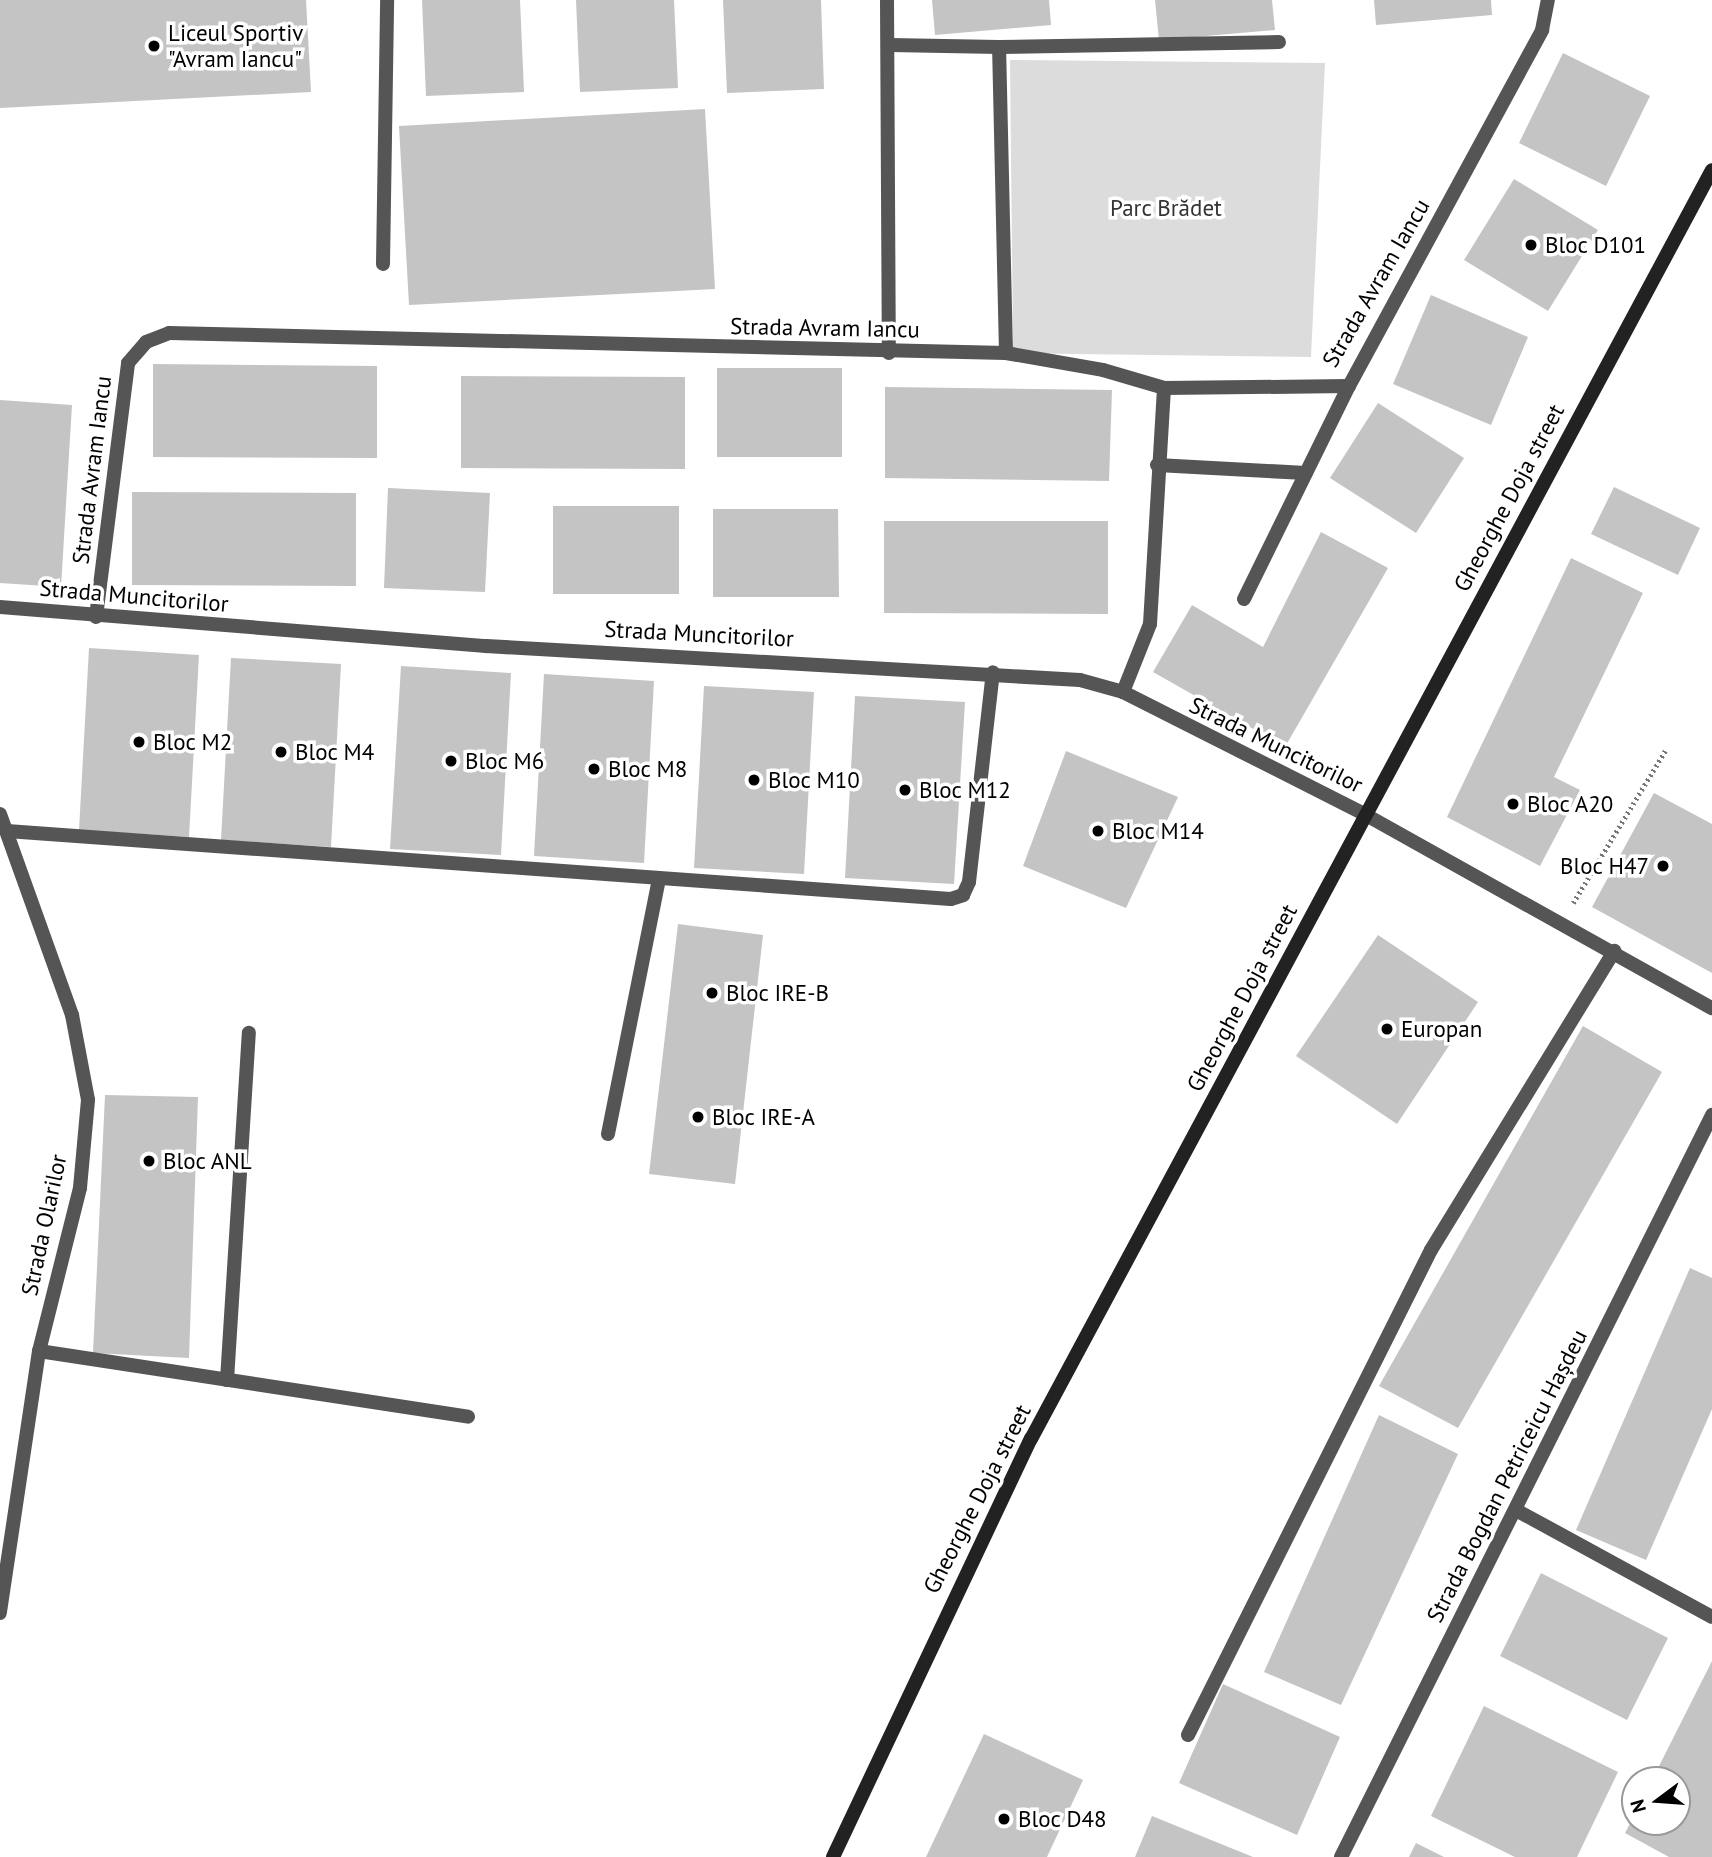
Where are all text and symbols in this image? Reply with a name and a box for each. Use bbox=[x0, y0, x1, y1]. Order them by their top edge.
place label: Liceul Sportiv "Avram Iancu" bbox=[168, 19, 303, 73]
marker: Liceul Sportiv "Avram Iancu" bbox=[146, 38, 162, 54]
park label: Parc Brădet bbox=[1110, 194, 1222, 222]
street label: Strada Avram Iancu bbox=[1316, 194, 1436, 372]
place label: Bloc D101 bbox=[1545, 231, 1647, 259]
marker: Bloc D101 bbox=[1523, 237, 1539, 253]
street label: Strada Avram Iancu bbox=[730, 313, 920, 343]
street label: Strada Avram Iancu bbox=[67, 374, 117, 566]
street label: Gheorghe Doja street bbox=[1448, 400, 1570, 596]
street label: Strada Muncitorilor bbox=[38, 574, 230, 618]
street label: Strada Muncitorilor bbox=[604, 615, 794, 653]
street label: Strada Muncitorilor bbox=[1185, 691, 1367, 799]
place label: Bloc M2 bbox=[153, 728, 233, 756]
marker: Bloc M2 bbox=[131, 734, 147, 750]
place label: Bloc M4 bbox=[295, 738, 375, 766]
marker: Bloc M4 bbox=[273, 744, 289, 760]
place label: Bloc M6 bbox=[465, 747, 545, 775]
marker: Bloc M6 bbox=[443, 753, 459, 769]
place label: Bloc M8 bbox=[608, 755, 688, 783]
marker: Bloc M8 bbox=[586, 761, 602, 777]
place label: Bloc M10 bbox=[768, 766, 860, 794]
marker: Bloc M10 bbox=[746, 772, 762, 788]
place label: Bloc M12 bbox=[919, 776, 1011, 804]
marker: Bloc M12 bbox=[897, 782, 913, 798]
place label: Bloc A20 bbox=[1527, 790, 1615, 818]
marker: Bloc A20 bbox=[1505, 796, 1521, 812]
place label: Bloc M14 bbox=[1112, 817, 1204, 845]
marker: Bloc M14 bbox=[1090, 823, 1106, 839]
place label: Bloc H47 bbox=[1559, 852, 1649, 880]
marker: Bloc H47 bbox=[1655, 858, 1671, 874]
street label: Gheorghe Doja street bbox=[1181, 900, 1303, 1096]
place label: Bloc IRE-B bbox=[726, 979, 829, 1007]
marker: Bloc IRE-B bbox=[704, 985, 720, 1001]
place label: Europan bbox=[1401, 1015, 1482, 1043]
marker: Europan bbox=[1379, 1021, 1395, 1037]
place label: Bloc IRE-A bbox=[712, 1103, 815, 1131]
marker: Bloc IRE-A bbox=[690, 1109, 706, 1125]
place label: Bloc ANL bbox=[163, 1147, 253, 1175]
street label: Strada Olarilor bbox=[16, 1152, 72, 1298]
marker: Bloc ANL bbox=[141, 1153, 157, 1169]
street label: Strada Bogdan Petriceicu Hașdeu bbox=[1421, 1325, 1593, 1627]
street label: Gheorghe Doja street bbox=[917, 1400, 1037, 1598]
north arrow bbox=[1621, 1766, 1691, 1836]
text: N bbox=[1624, 1797, 1651, 1816]
place label: Bloc D48 bbox=[1018, 1805, 1107, 1833]
marker: Bloc D48 bbox=[996, 1811, 1012, 1827]

